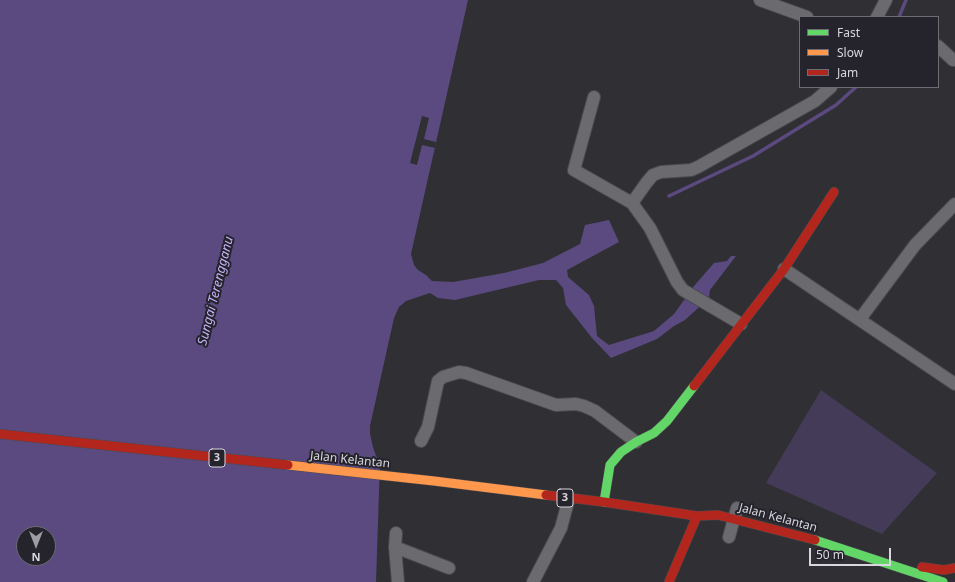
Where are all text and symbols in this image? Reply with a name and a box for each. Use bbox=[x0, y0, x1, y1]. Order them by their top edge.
legend bbox=[799, 16, 939, 88]
text: Fast bbox=[837, 24, 860, 41]
text: Slow bbox=[837, 44, 863, 61]
text: Jam bbox=[837, 64, 858, 81]
water label: Sungai Terengganu bbox=[195, 235, 237, 347]
road number: 3 bbox=[209, 449, 225, 467]
street label: Jalan Kelantan bbox=[309, 449, 391, 471]
road number: 3 bbox=[557, 489, 573, 507]
street label: Jalan Kelantan bbox=[737, 501, 819, 535]
north arrow bbox=[16, 526, 56, 566]
scale bar bbox=[811, 540, 893, 566]
text: 50 m bbox=[816, 546, 844, 563]
text: N bbox=[32, 550, 40, 565]

